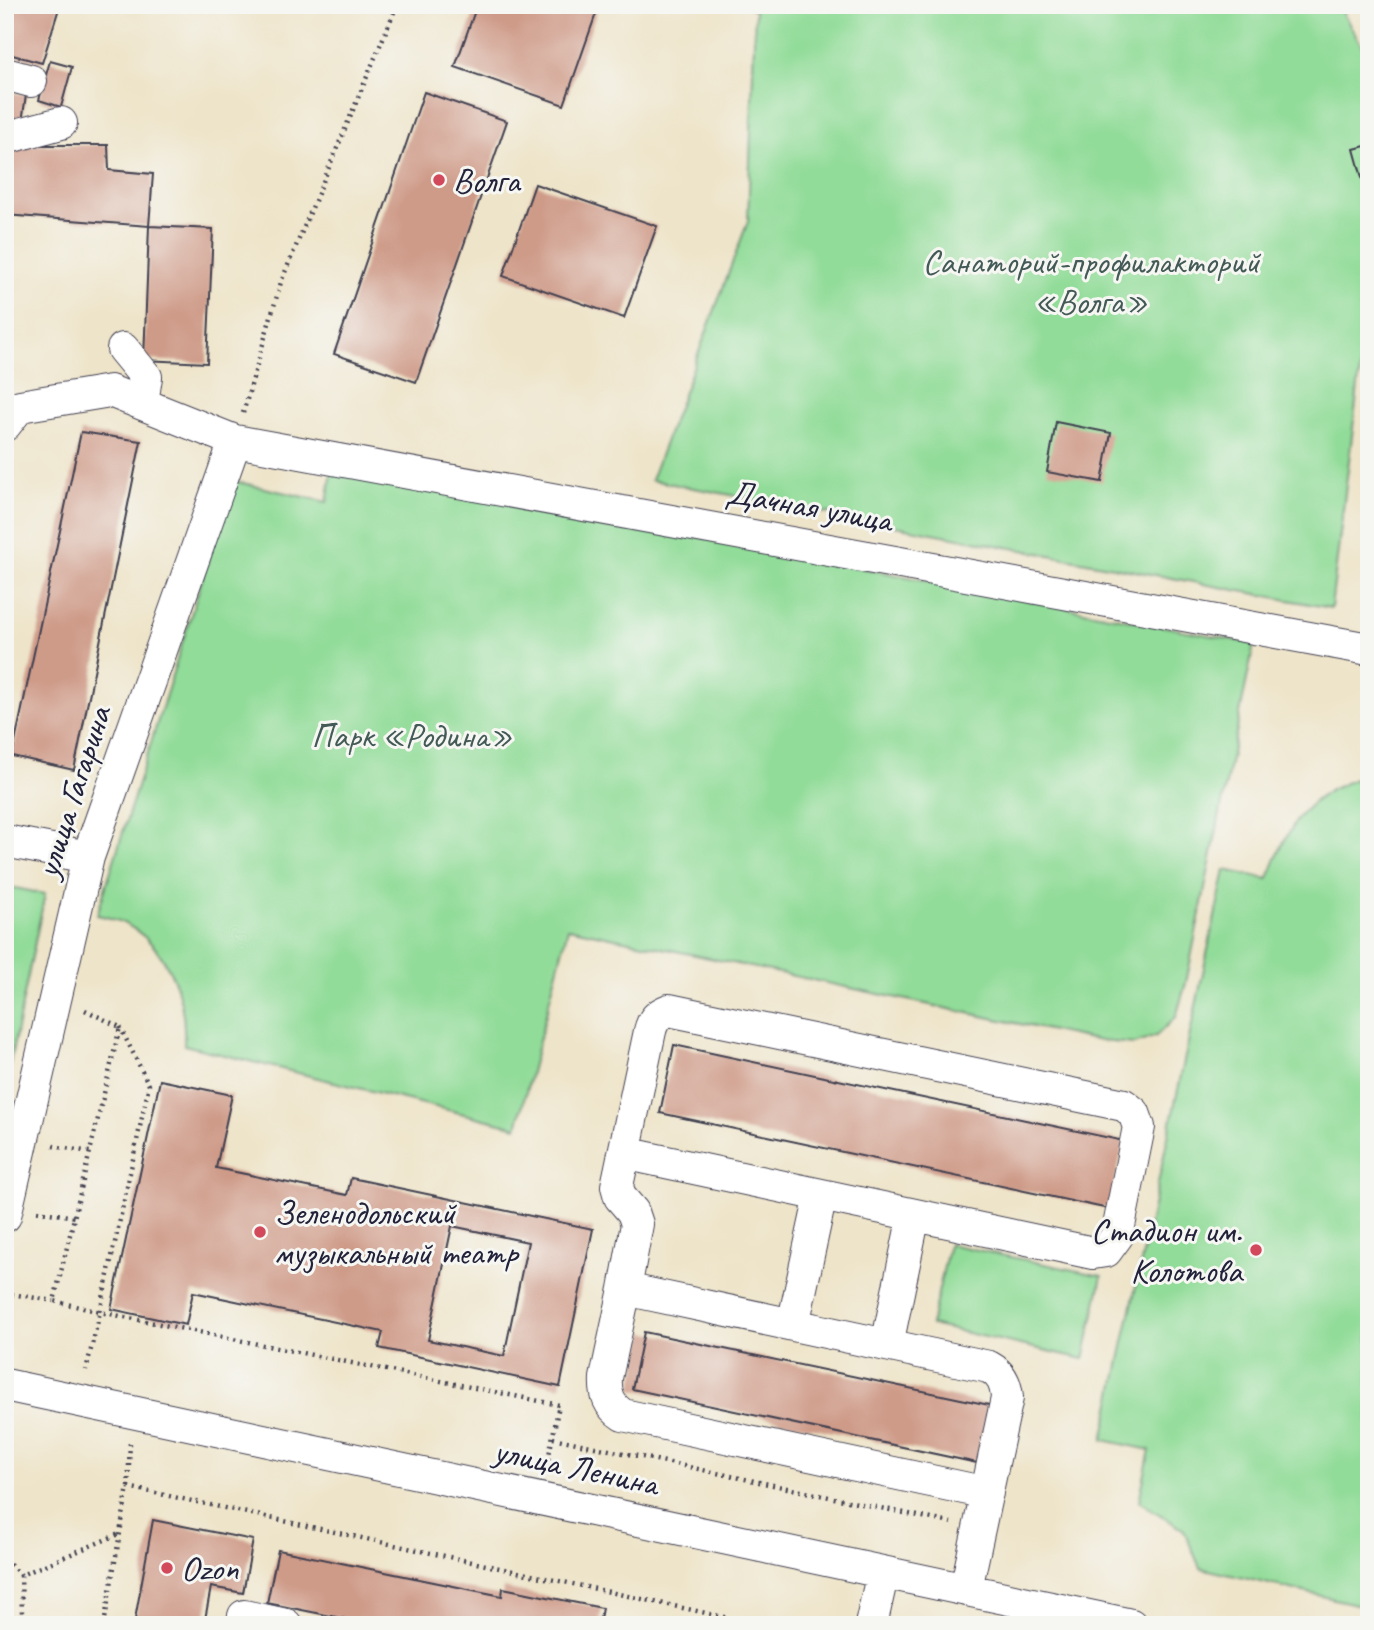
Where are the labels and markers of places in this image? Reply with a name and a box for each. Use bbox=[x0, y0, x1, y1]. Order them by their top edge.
place label: Волга bbox=[453, 158, 521, 203]
marker: Волга bbox=[431, 172, 447, 188]
place label: Зеленодольский музыкальный театр bbox=[274, 1190, 521, 1275]
place label: Стадион им. Колотова bbox=[1091, 1208, 1245, 1293]
marker: Зеленодольский музыкальный театр bbox=[252, 1224, 268, 1240]
marker: Стадион им. Колотова bbox=[1248, 1242, 1264, 1258]
place label: Ozon bbox=[181, 1546, 239, 1591]
marker: Ozon bbox=[159, 1560, 175, 1576]

